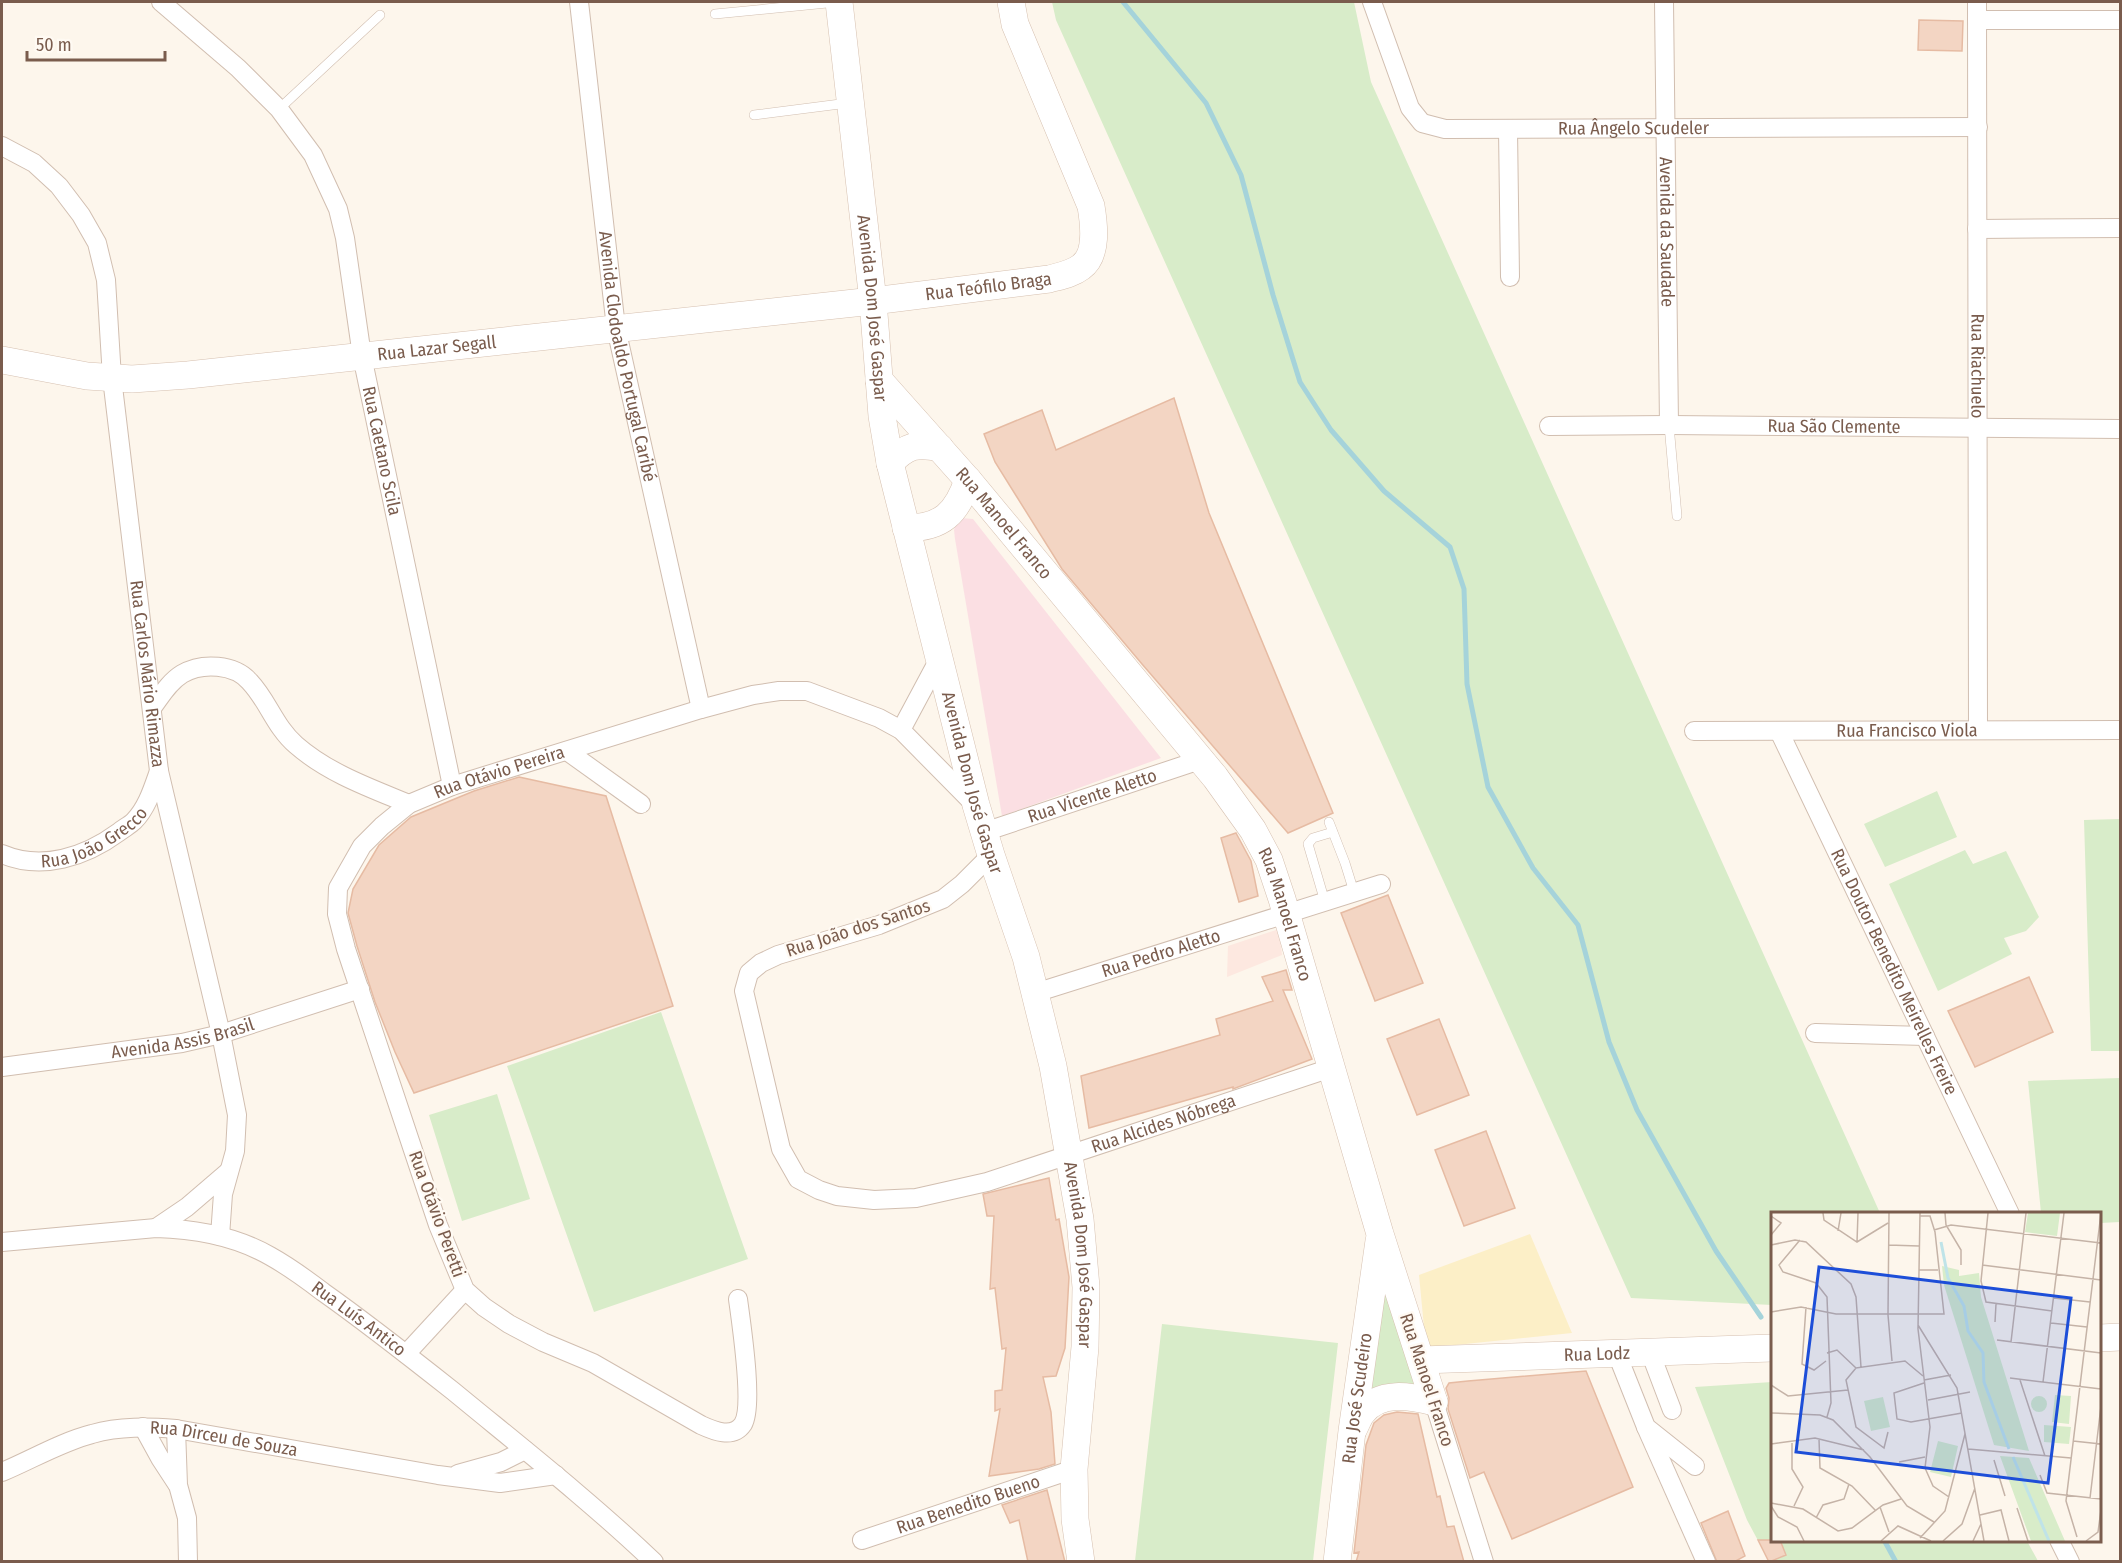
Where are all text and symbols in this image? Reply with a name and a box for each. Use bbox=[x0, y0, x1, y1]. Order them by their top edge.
scale bar bbox=[27, 24, 165, 62]
text: 50 m bbox=[36, 34, 72, 56]
street label: Rua Ângelo Scudeler bbox=[1558, 117, 1710, 140]
street label: Avenida da Saudade bbox=[1655, 157, 1679, 307]
street label: Avenida Dom José Gaspar bbox=[852, 214, 892, 403]
street label: Avenida Clodoaldo Portugal Caribé bbox=[594, 230, 661, 484]
street label: Rua Teófilo Braga bbox=[924, 268, 1053, 305]
street label: Rua Riachuelo bbox=[1966, 313, 1989, 419]
street label: Rua Lazar Segall bbox=[376, 331, 498, 365]
street label: Rua Caetano Scila bbox=[358, 384, 406, 518]
street label: Rua São Clemente bbox=[1767, 415, 1901, 438]
street label: Rua Manoel Franco bbox=[951, 463, 1057, 584]
street label: Rua Carlos Mário Rimazza bbox=[125, 579, 170, 769]
street label: Avenida Dom José Gaspar bbox=[937, 689, 1008, 877]
street label: Rua Francisco Viola bbox=[1836, 719, 1978, 742]
street label: Rua Otávio Pereira bbox=[431, 741, 567, 803]
street label: Rua Vicente Aletto bbox=[1025, 764, 1159, 828]
street label: Rua João Grecco bbox=[40, 803, 152, 873]
street label: Rua Manoel Franco bbox=[1253, 843, 1316, 984]
street label: Rua Doutor Benedito Meirelles Freire bbox=[1826, 845, 1962, 1099]
street label: Rua João dos Santos bbox=[783, 894, 933, 962]
street label: Rua Pedro Aletto bbox=[1099, 924, 1223, 982]
street label: Avenida Assis Brasil bbox=[110, 1013, 257, 1063]
street label: Rua Alcides Nóbrega bbox=[1088, 1089, 1239, 1158]
street label: Rua Otávio Peretti bbox=[404, 1148, 470, 1280]
street label: Avenida Dom José Gaspar bbox=[1059, 1160, 1097, 1349]
inset map bbox=[1771, 1212, 2101, 1542]
street label: Rua Luís Antico bbox=[307, 1276, 410, 1361]
street label: Rua Manoel Franco bbox=[1395, 1311, 1459, 1449]
street label: Rua José Scudeiro bbox=[1337, 1331, 1377, 1465]
street label: Rua Lodz bbox=[1563, 1342, 1630, 1366]
street label: Rua Dirceu de Souza bbox=[150, 1417, 300, 1461]
street label: Rua Benedito Bueno bbox=[894, 1470, 1043, 1539]

